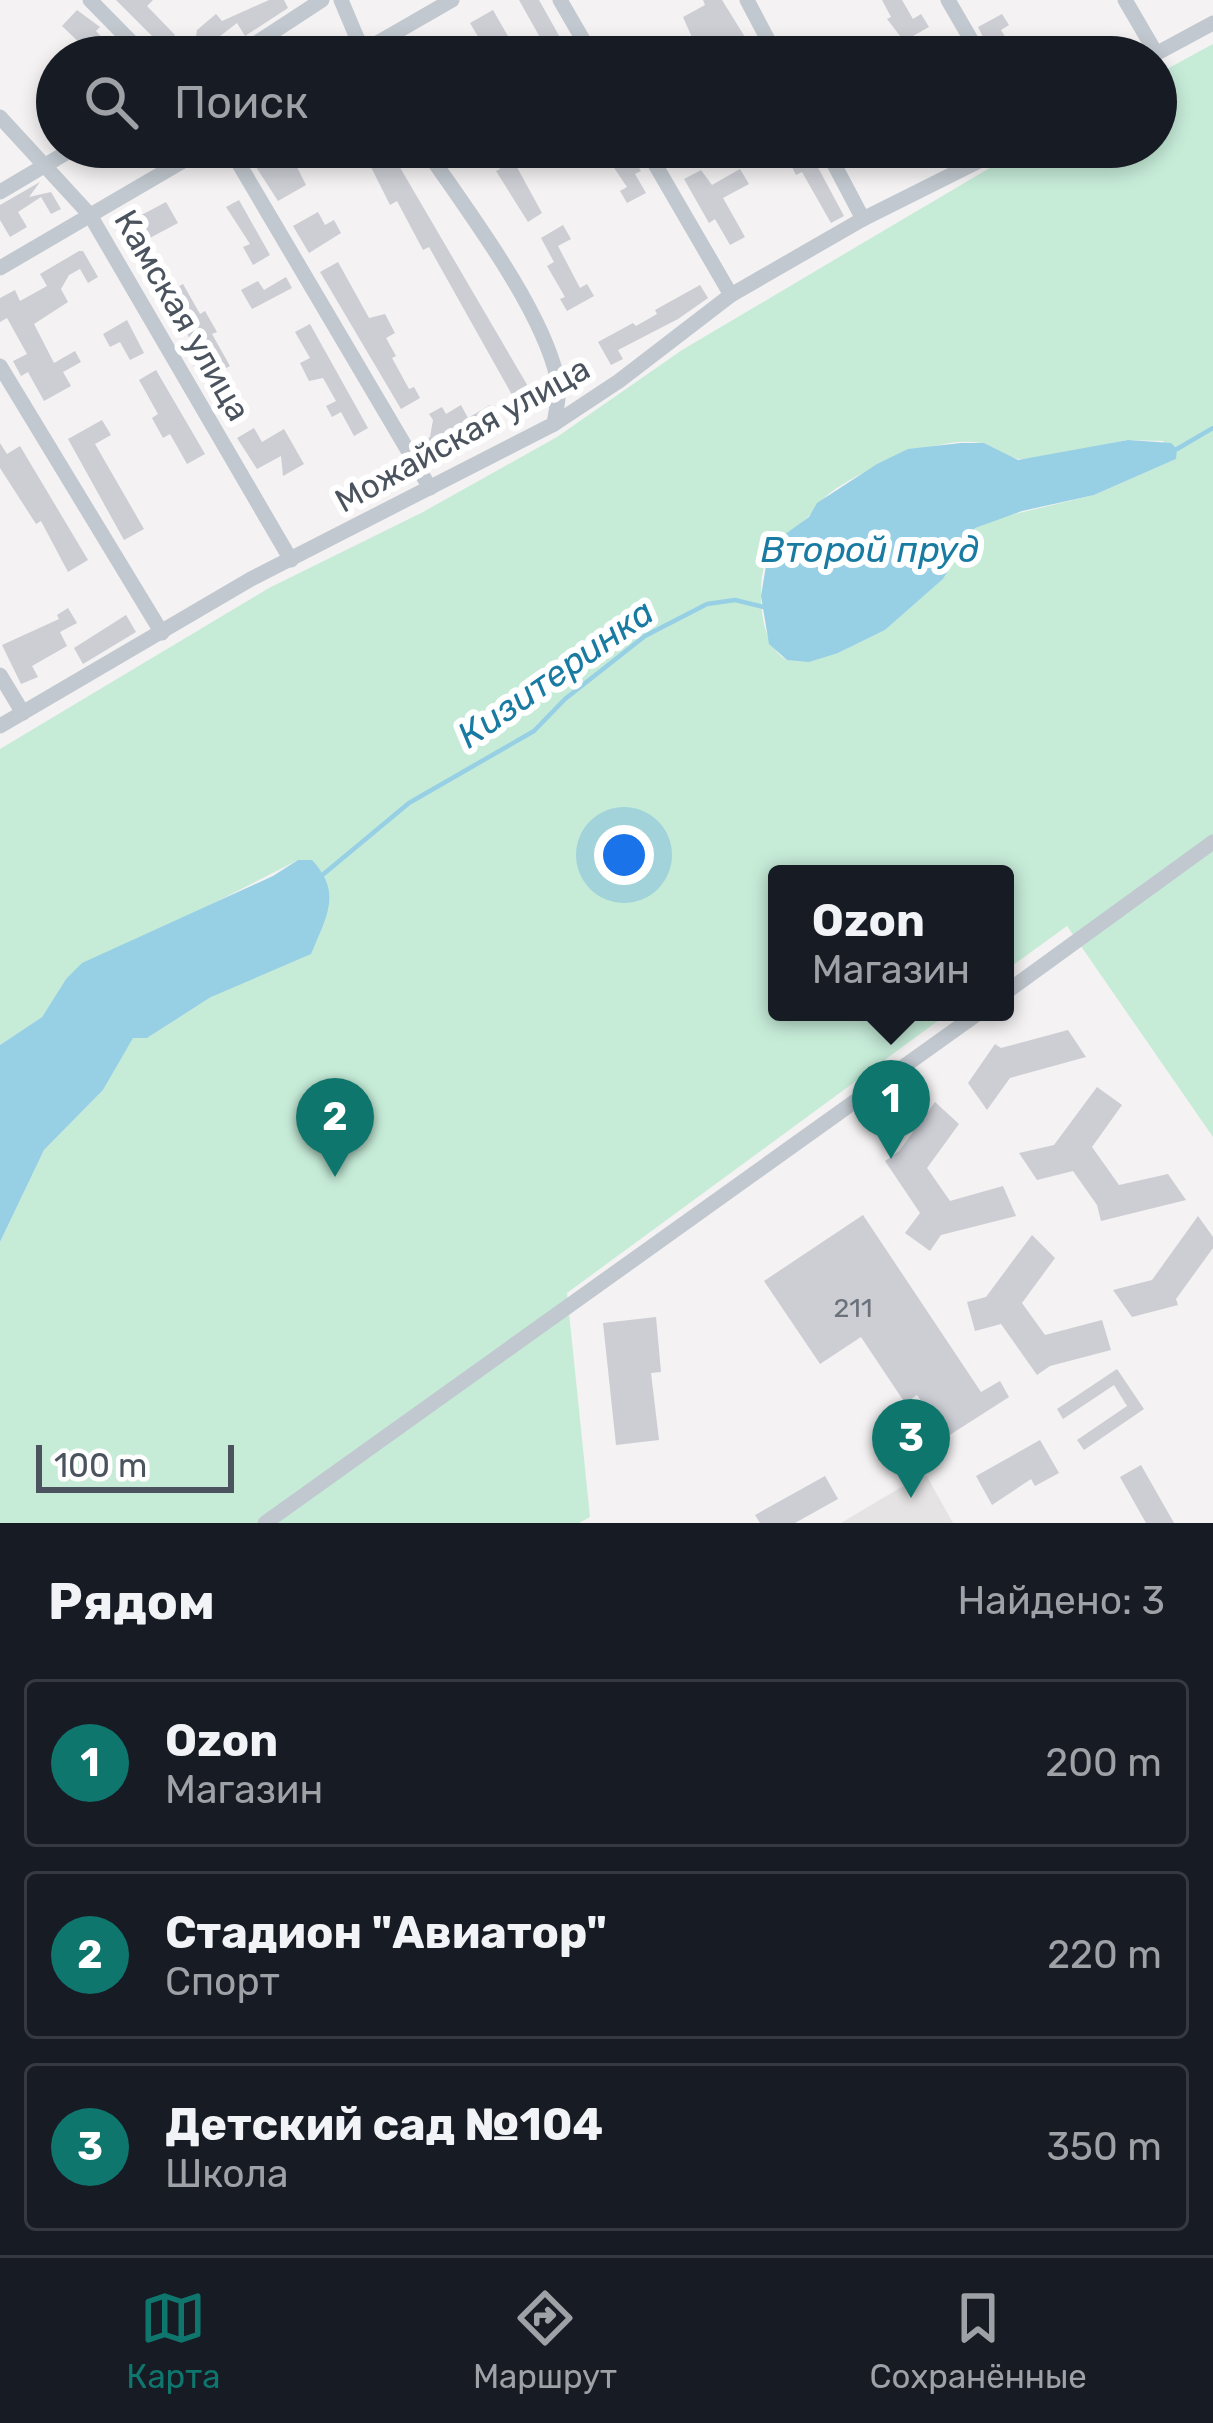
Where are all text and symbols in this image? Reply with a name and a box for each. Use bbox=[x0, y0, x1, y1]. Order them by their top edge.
search box bbox=[36, 36, 1177, 168]
icon: search bbox=[78, 69, 144, 135]
text: Поиск bbox=[174, 76, 308, 129]
street label: Камская улица bbox=[106, 203, 259, 428]
street label: Можайская улица bbox=[328, 348, 596, 521]
water label: Второй пруд bbox=[761, 528, 979, 571]
water label: Кизитеринка bbox=[449, 590, 662, 757]
your location bbox=[594, 825, 654, 885]
popup bbox=[768, 865, 1014, 1021]
text: Ozon bbox=[812, 894, 925, 947]
text: Магазин bbox=[812, 947, 970, 993]
pin: 1 bbox=[852, 1060, 930, 1159]
pin: 2 bbox=[296, 1078, 374, 1177]
house number: 211 bbox=[834, 1292, 872, 1324]
pin: 3 bbox=[872, 1399, 950, 1498]
scale bar bbox=[36, 1439, 234, 1492]
text: 100 m bbox=[54, 1446, 147, 1485]
text: Рядом bbox=[48, 1571, 215, 1632]
text: Найдено: 3 bbox=[958, 1578, 1165, 1624]
text: Ozon bbox=[165, 1714, 278, 1767]
text: 1 bbox=[80, 1740, 100, 1786]
text: 200 m bbox=[1045, 1740, 1162, 1786]
text: Магазин bbox=[165, 1767, 323, 1813]
text: Стадион "Авиатор" bbox=[165, 1906, 607, 1959]
text: 2 bbox=[77, 1932, 103, 1978]
text: 220 m bbox=[1047, 1932, 1162, 1978]
text: Спорт bbox=[165, 1959, 280, 2005]
text: Детский сад №104 bbox=[165, 2098, 603, 2151]
text: 3 bbox=[77, 2124, 103, 2170]
text: 350 m bbox=[1046, 2124, 1162, 2170]
text: Школа bbox=[165, 2151, 289, 2197]
tab: Карта bbox=[126, 2285, 220, 2396]
tab: Маршрут bbox=[473, 2285, 617, 2396]
tab: Сохранённые bbox=[870, 2285, 1087, 2396]

